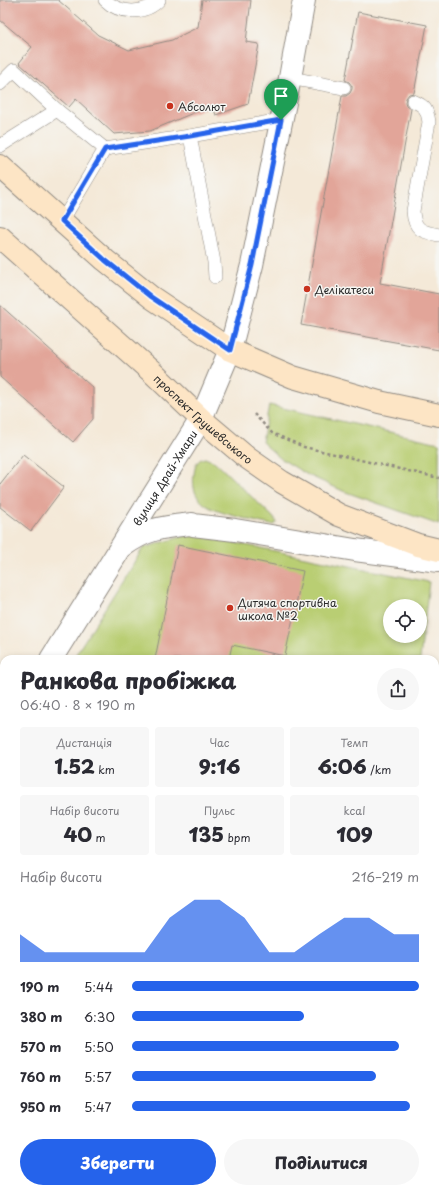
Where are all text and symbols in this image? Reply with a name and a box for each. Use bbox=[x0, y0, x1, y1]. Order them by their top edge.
pin bbox=[264, 79, 298, 120]
icon: arrive bbox=[270, 85, 292, 107]
place label: Абсолют bbox=[178, 98, 226, 115]
marker: Абсолют bbox=[165, 101, 175, 111]
place label: Делікатеси bbox=[314, 281, 374, 298]
marker: Делікатеси bbox=[302, 284, 312, 294]
street label: проспект Грушевського bbox=[150, 370, 256, 468]
street label: вулиця Драй-Хмари bbox=[128, 426, 201, 529]
place label: Дитяча спортивна школа №2 bbox=[237, 594, 337, 624]
map controls bbox=[383, 599, 427, 643]
button: locate bbox=[383, 599, 427, 643]
marker: Дитяча спортивна школа №2 bbox=[225, 603, 235, 613]
text: Ранкова пробіжка bbox=[20, 663, 237, 696]
button: share bbox=[377, 668, 419, 710]
text: 06:40 · 8 × 190 m bbox=[20, 695, 135, 714]
text: Дистанція bbox=[57, 734, 112, 751]
text: Час bbox=[209, 734, 230, 751]
text: Темп bbox=[341, 734, 368, 751]
text: 1.52 bbox=[54, 751, 95, 781]
text: 9:16 bbox=[199, 751, 240, 781]
text: 6:06 bbox=[318, 751, 367, 781]
text: km bbox=[95, 761, 115, 778]
text: /km bbox=[367, 761, 391, 778]
text: Набір висоти bbox=[50, 802, 119, 819]
text: Пульс bbox=[204, 802, 235, 819]
text: kcal bbox=[344, 802, 365, 819]
text: 40 bbox=[63, 819, 92, 849]
text: 135 bbox=[189, 819, 224, 849]
text: 109 bbox=[336, 819, 373, 849]
text: m bbox=[92, 829, 106, 846]
text: bpm bbox=[224, 829, 250, 846]
text: Набір висоти bbox=[20, 867, 102, 886]
text: 216–219 m bbox=[352, 867, 419, 886]
text: 190 m bbox=[20, 977, 59, 996]
text: 5:44 bbox=[84, 977, 113, 996]
text: 380 m bbox=[20, 1007, 62, 1026]
text: 6:30 bbox=[84, 1007, 115, 1026]
text: 570 m bbox=[20, 1037, 61, 1056]
text: 5:50 bbox=[84, 1037, 114, 1056]
text: 760 m bbox=[20, 1067, 61, 1086]
text: 5:57 bbox=[84, 1067, 112, 1086]
text: 950 m bbox=[20, 1097, 61, 1116]
text: 5:47 bbox=[84, 1097, 111, 1116]
button: Зберегти bbox=[20, 1139, 216, 1185]
button: Поділитися bbox=[224, 1139, 419, 1185]

